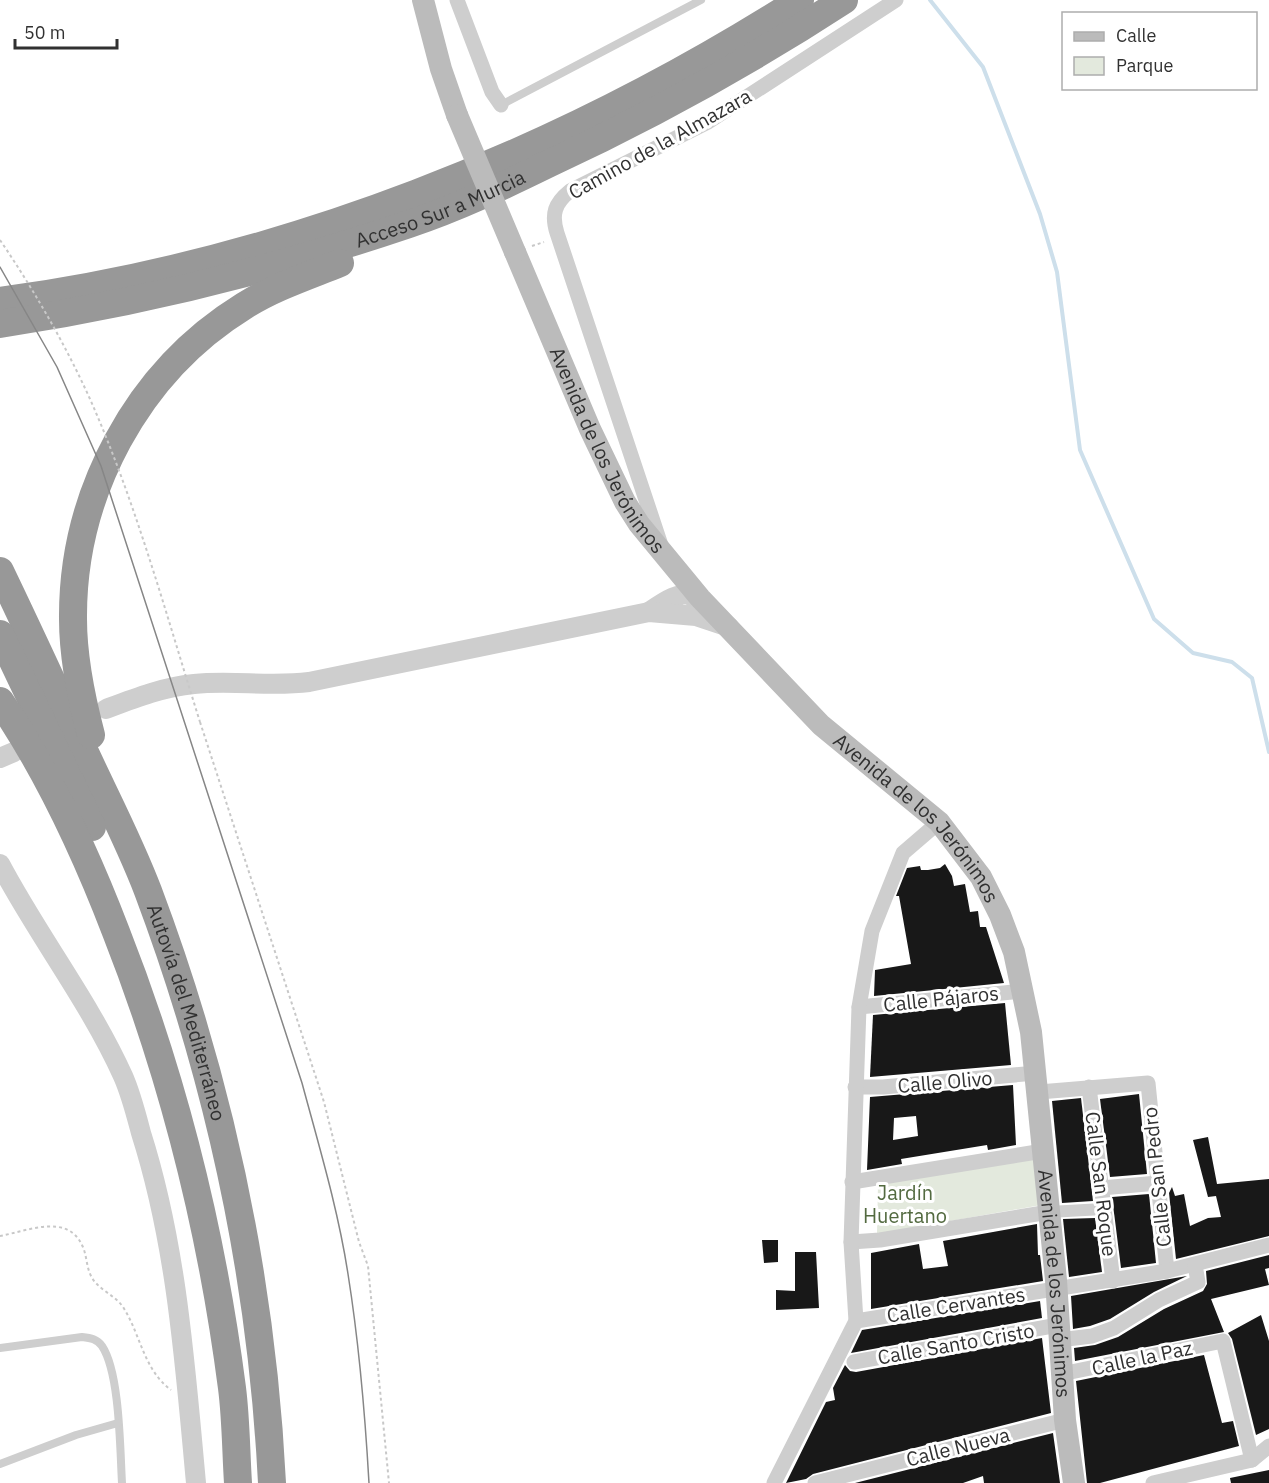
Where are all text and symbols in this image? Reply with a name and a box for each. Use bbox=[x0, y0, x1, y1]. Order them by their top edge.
scale bar bbox=[15, 12, 117, 50]
legend bbox=[1062, 12, 1257, 90]
text: 50 m bbox=[24, 21, 66, 44]
text: Calle bbox=[1116, 24, 1156, 47]
text: Parque bbox=[1116, 54, 1174, 77]
street label: Camino de la Almazara bbox=[563, 82, 756, 205]
street label: Acceso Sur a Murcia bbox=[352, 163, 530, 254]
street label: Avenida de los Jerónimos bbox=[544, 343, 672, 559]
street label: Avenida de los Jerónimos bbox=[828, 727, 1006, 907]
street label: Autovía del Mediterráneo bbox=[141, 900, 232, 1124]
street label: Calle Pájaros bbox=[882, 979, 1000, 1018]
street label: Calle Olivo bbox=[896, 1064, 993, 1099]
street label: Calle San Pedro bbox=[1136, 1106, 1177, 1248]
street label: Calle San Roque bbox=[1079, 1110, 1124, 1258]
street label: Avenida de los Jerónimos bbox=[1032, 1168, 1078, 1399]
park label: Jardín Huertano bbox=[863, 1179, 947, 1229]
street label: Calle Cervantes bbox=[885, 1280, 1027, 1329]
street label: Calle Santo Cristo bbox=[875, 1316, 1036, 1371]
street label: Calle la Paz bbox=[1089, 1334, 1195, 1381]
street label: Calle Nueva bbox=[903, 1420, 1013, 1472]

